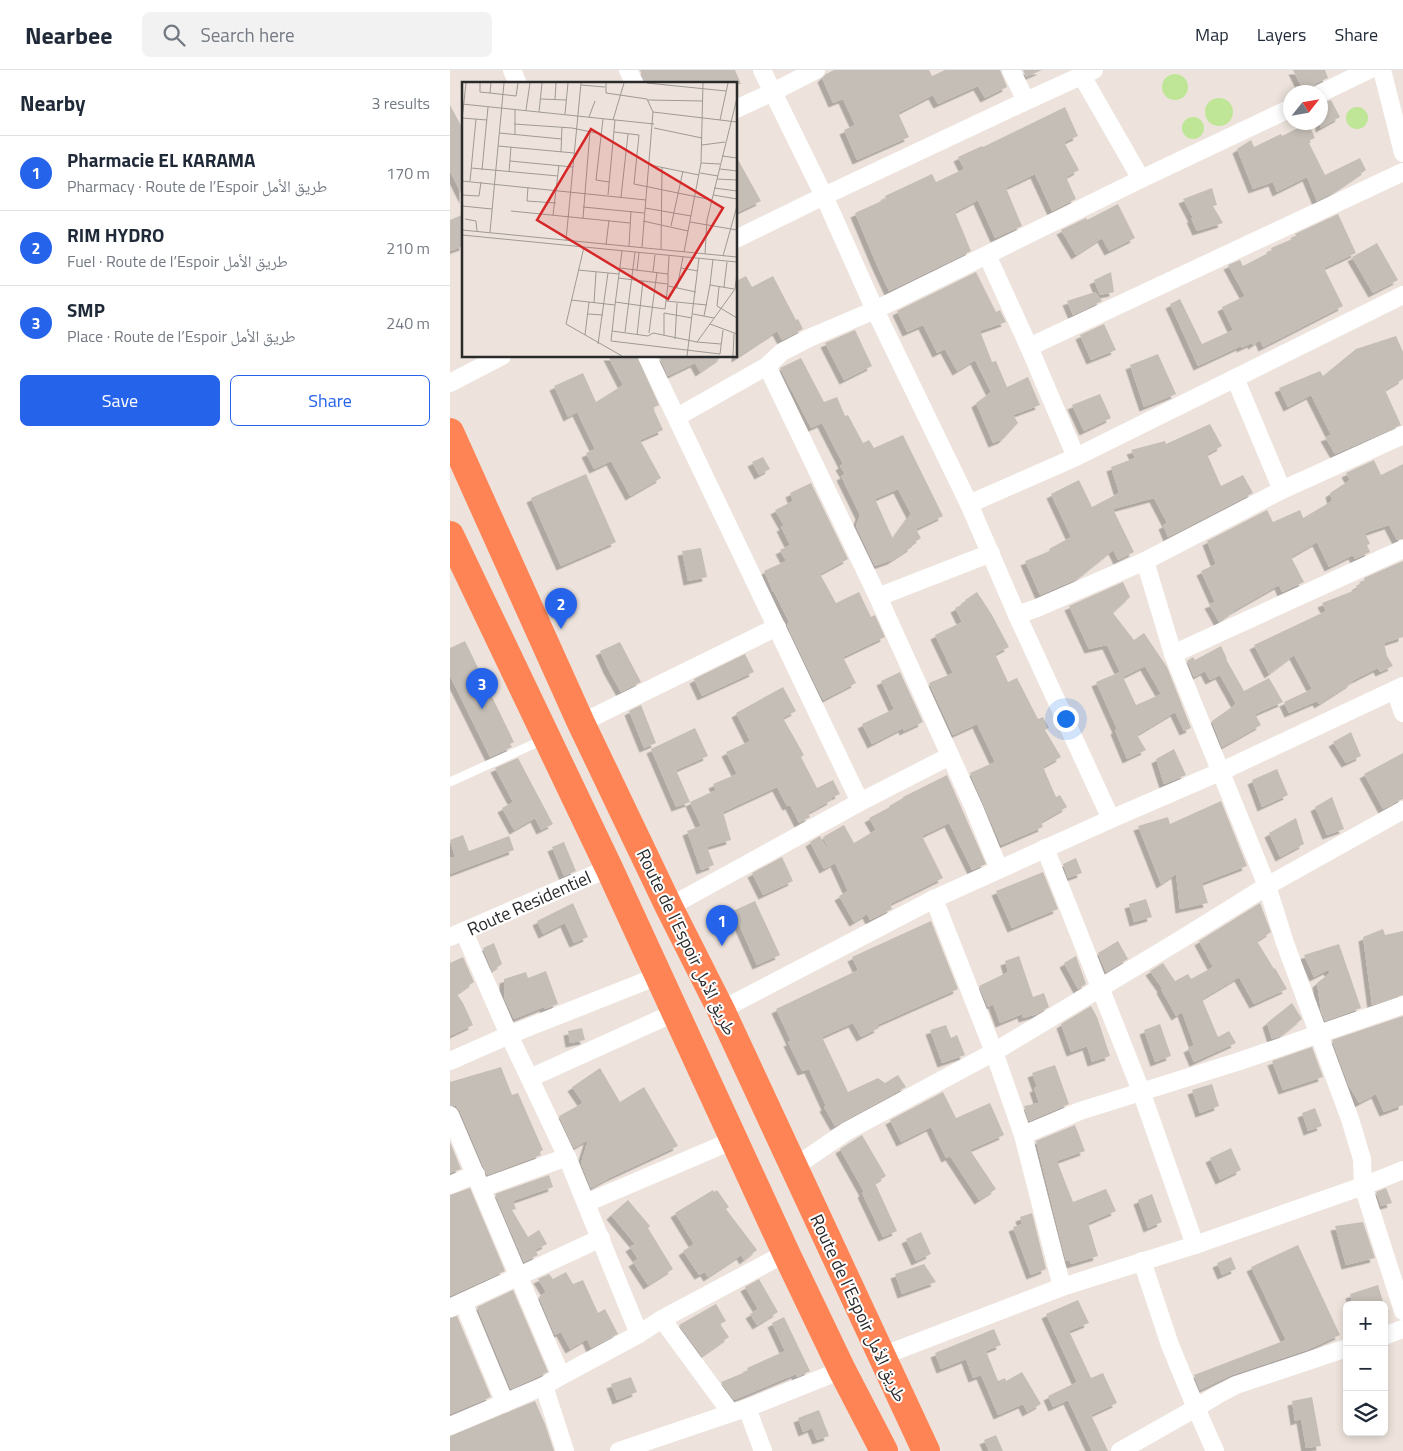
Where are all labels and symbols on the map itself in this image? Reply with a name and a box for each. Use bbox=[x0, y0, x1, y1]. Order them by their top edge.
inset map bbox=[462, 82, 738, 358]
north arrow bbox=[1283, 85, 1328, 130]
pin: 2 bbox=[545, 588, 577, 629]
pin: 3 bbox=[466, 668, 498, 709]
your location bbox=[1053, 706, 1079, 732]
street label: Route de l’Espoir طريق الأمل bbox=[630, 844, 744, 1040]
street label: Route Residentiel bbox=[463, 864, 595, 942]
pin: 1 bbox=[706, 905, 738, 946]
street label: Route de l’Espoir طريق الأمل bbox=[804, 1210, 914, 1406]

